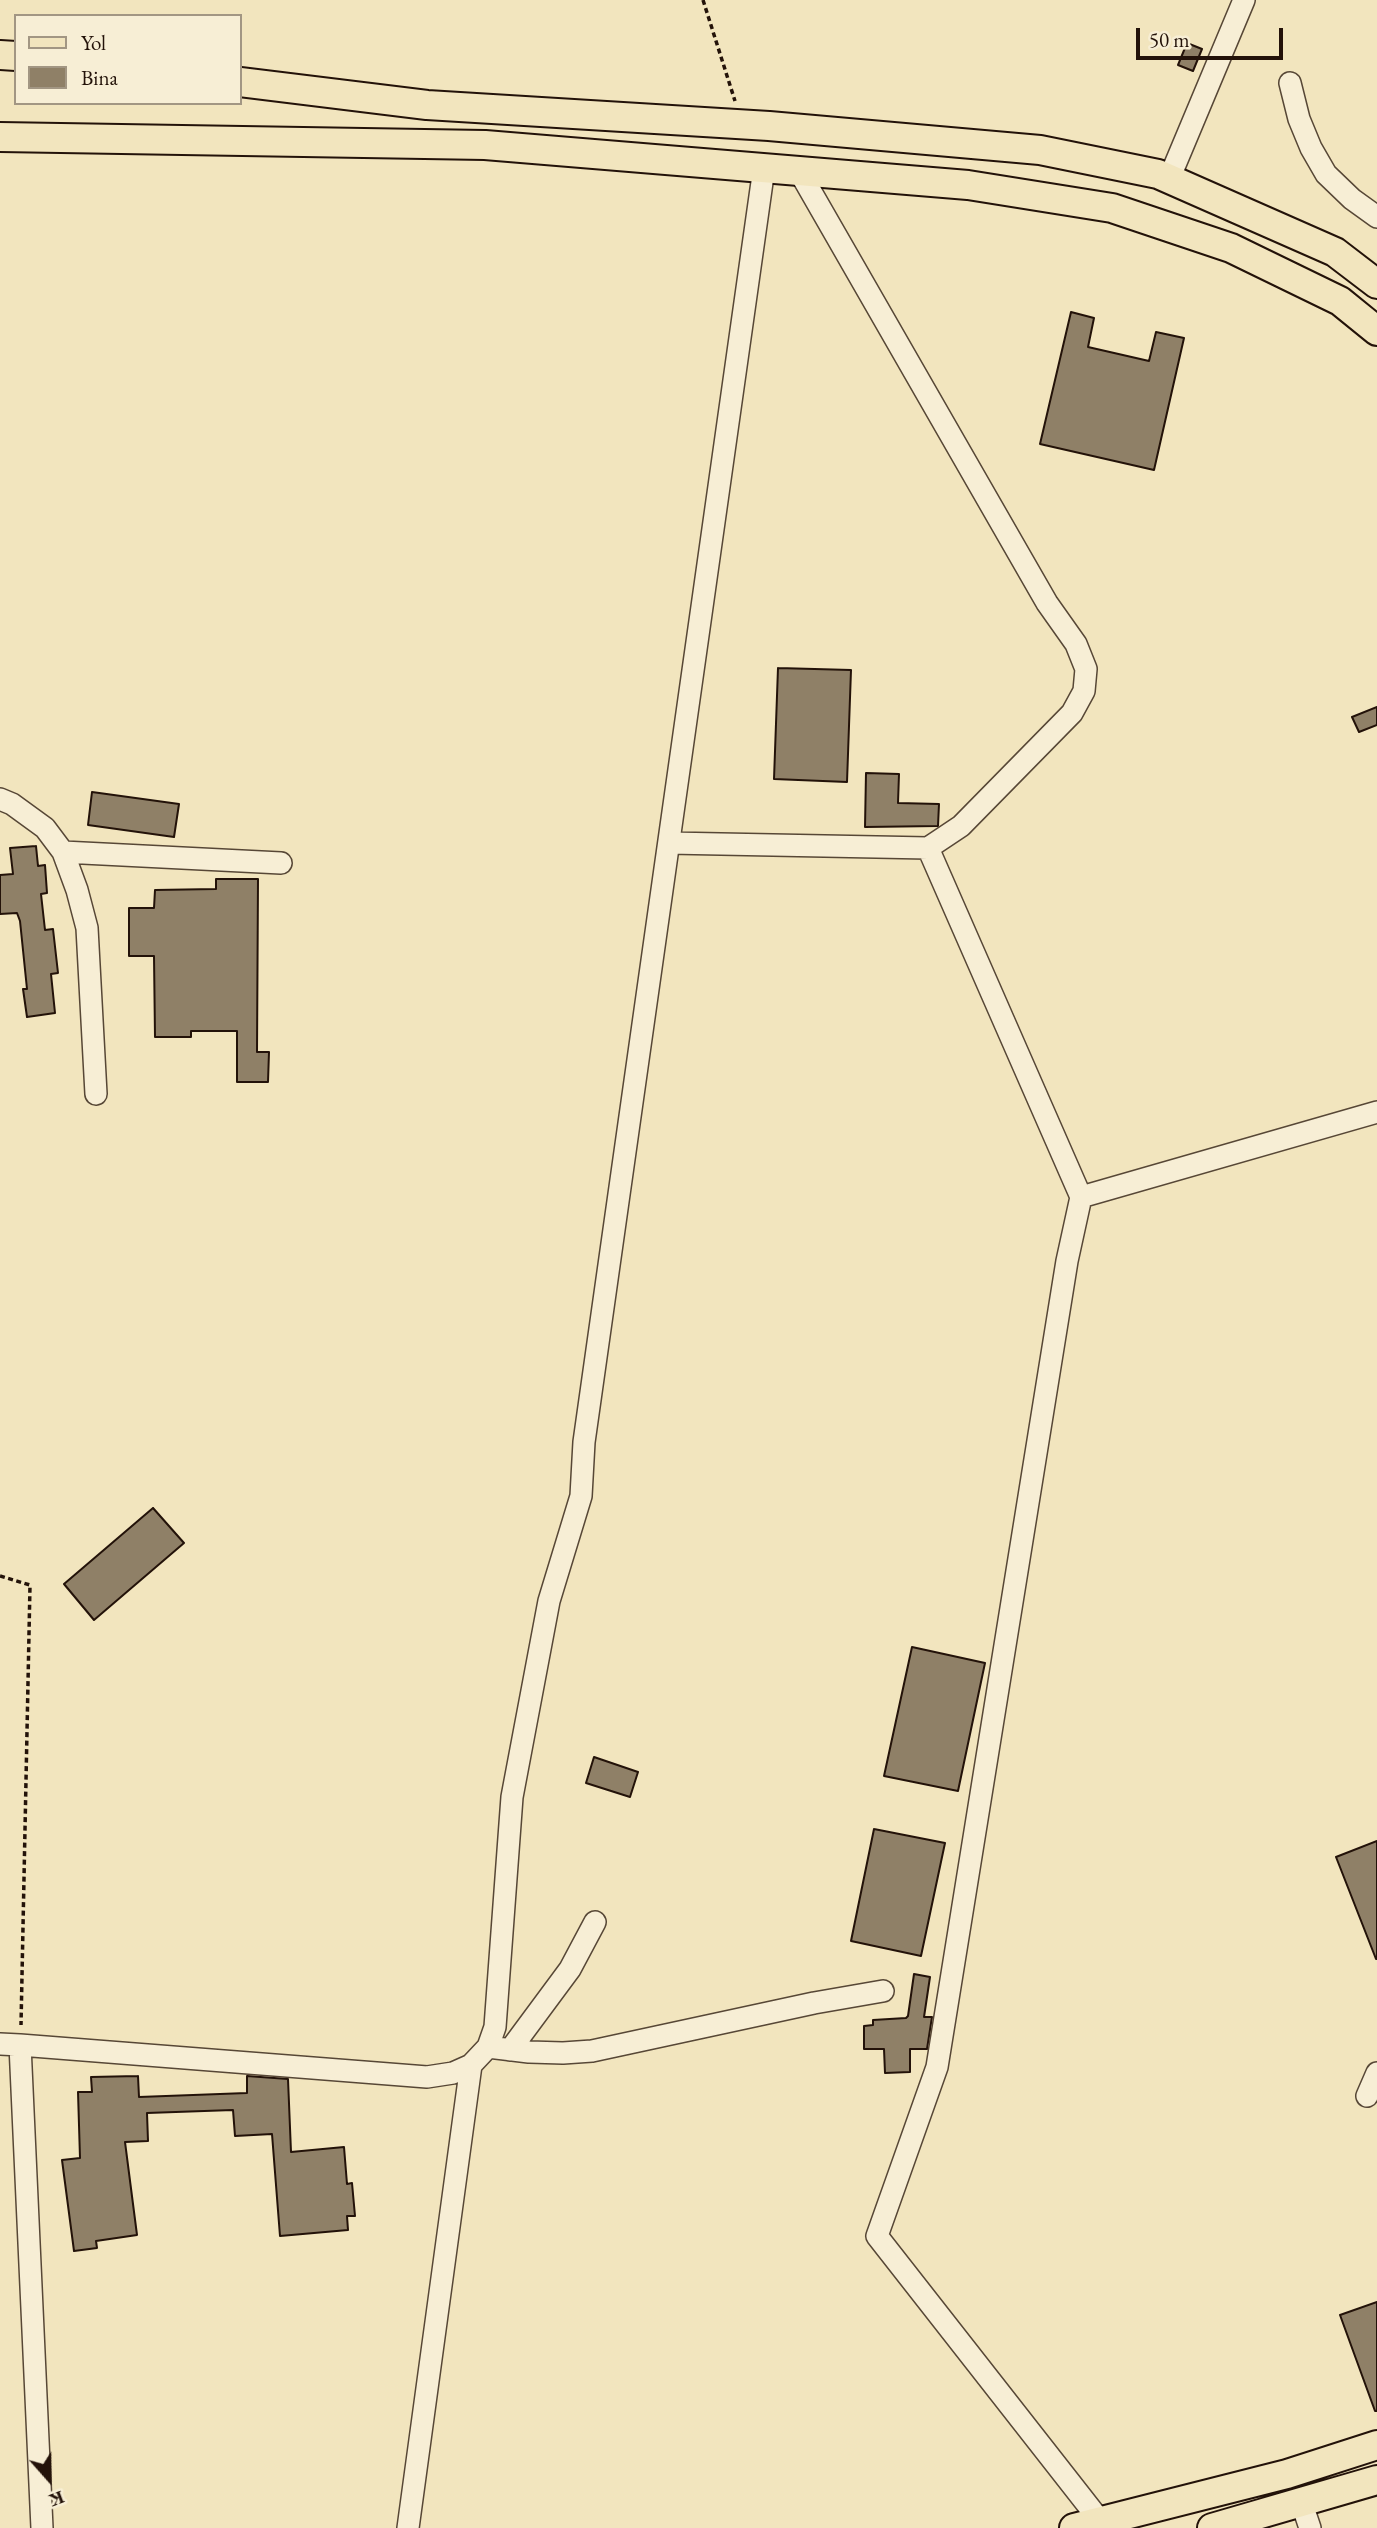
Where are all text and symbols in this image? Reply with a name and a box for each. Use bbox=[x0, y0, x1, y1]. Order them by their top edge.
legend bbox=[14, 14, 242, 105]
scale bar bbox=[1139, 14, 1286, 58]
text: 50 m bbox=[1149, 26, 1190, 53]
text: Yol bbox=[81, 29, 106, 56]
text: Bina bbox=[81, 64, 118, 91]
north arrow bbox=[14, 2444, 84, 2514]
text: K bbox=[45, 2485, 68, 2513]

